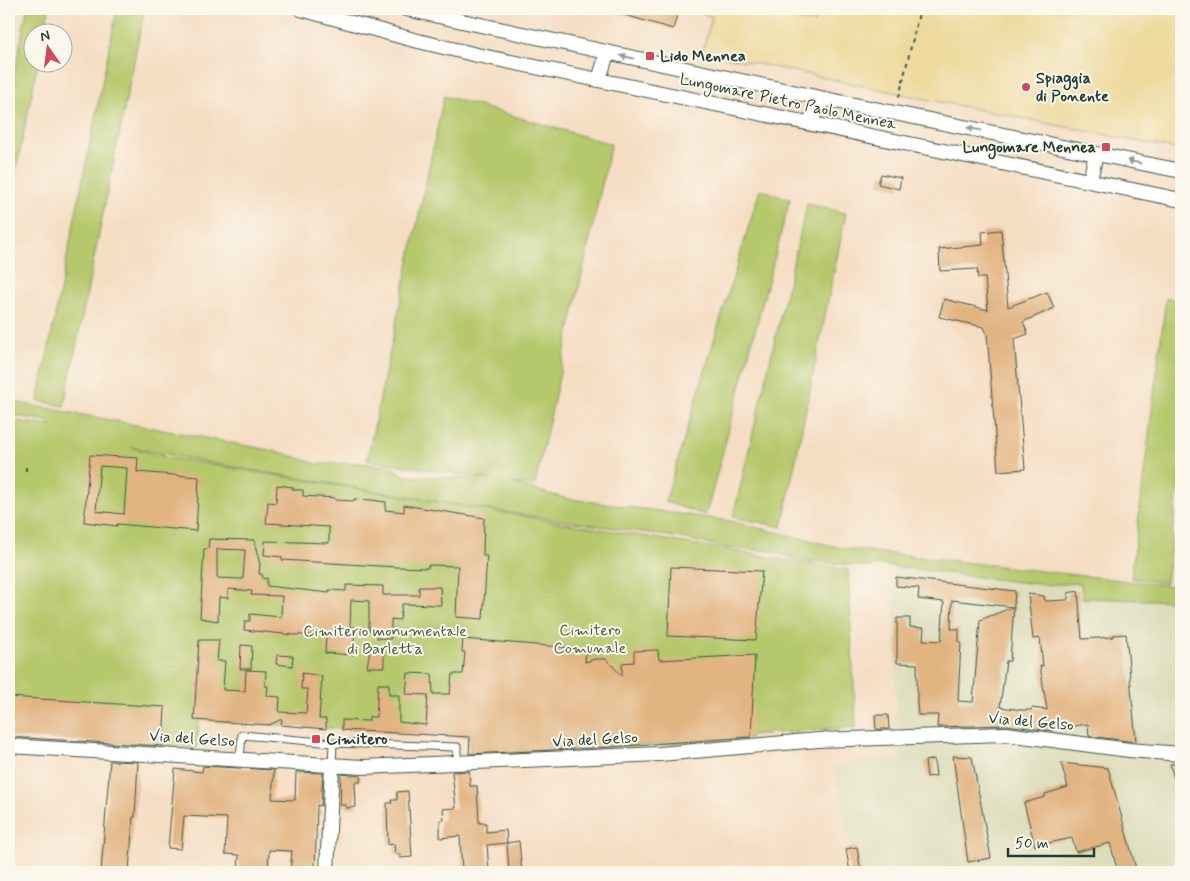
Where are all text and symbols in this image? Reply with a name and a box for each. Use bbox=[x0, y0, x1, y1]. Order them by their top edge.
north arrow bbox=[22, 22, 72, 72]
text: N bbox=[38, 26, 52, 46]
place label: Lido Mennea bbox=[660, 46, 746, 67]
marker: Lido Mennea bbox=[644, 50, 656, 62]
one-way arrow bbox=[619, 53, 634, 61]
place label: Spiaggia di Ponente bbox=[1036, 68, 1109, 107]
street label: Lungomare Pietro Paolo Mennea bbox=[678, 69, 899, 136]
marker: Spiaggia di Ponente bbox=[1020, 81, 1032, 93]
one-way arrow bbox=[967, 125, 982, 133]
place label: Lungomare Mennea bbox=[963, 137, 1096, 160]
marker: Lungomare Mennea bbox=[1100, 141, 1112, 153]
one-way arrow bbox=[1125, 157, 1141, 165]
park label: Cimitero Comunale bbox=[554, 620, 627, 659]
park label: Cimiterio monumentale di Barletta bbox=[303, 621, 467, 660]
street label: Via del Gelso bbox=[987, 708, 1075, 736]
street label: Via del Gelso bbox=[148, 726, 236, 752]
street label: Via del Gelso bbox=[552, 727, 638, 753]
place label: Cimitero bbox=[326, 729, 388, 750]
marker: Cimitero bbox=[310, 733, 322, 745]
scale bar bbox=[1008, 826, 1094, 858]
text: 50 m bbox=[1015, 834, 1049, 854]

